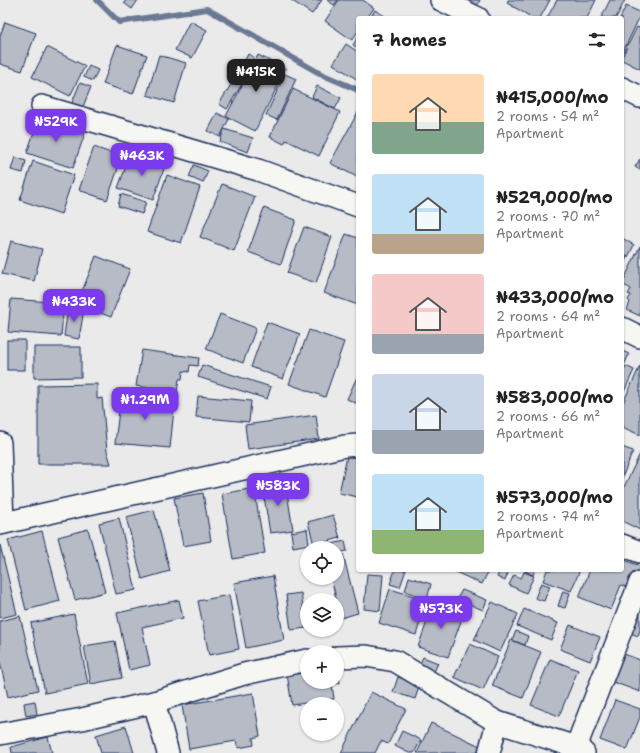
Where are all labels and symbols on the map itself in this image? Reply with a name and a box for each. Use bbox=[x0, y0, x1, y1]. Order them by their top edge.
pin: ₦415K bbox=[228, 59, 284, 93]
pin: ₦529K bbox=[28, 109, 84, 143]
pin: ₦463K bbox=[114, 143, 170, 177]
pin: ₦433K bbox=[46, 289, 102, 323]
pin: ₦1.29M bbox=[112, 387, 178, 421]
pin: ₦583K bbox=[250, 473, 306, 507]
pin: ₦573K bbox=[413, 596, 469, 630]

